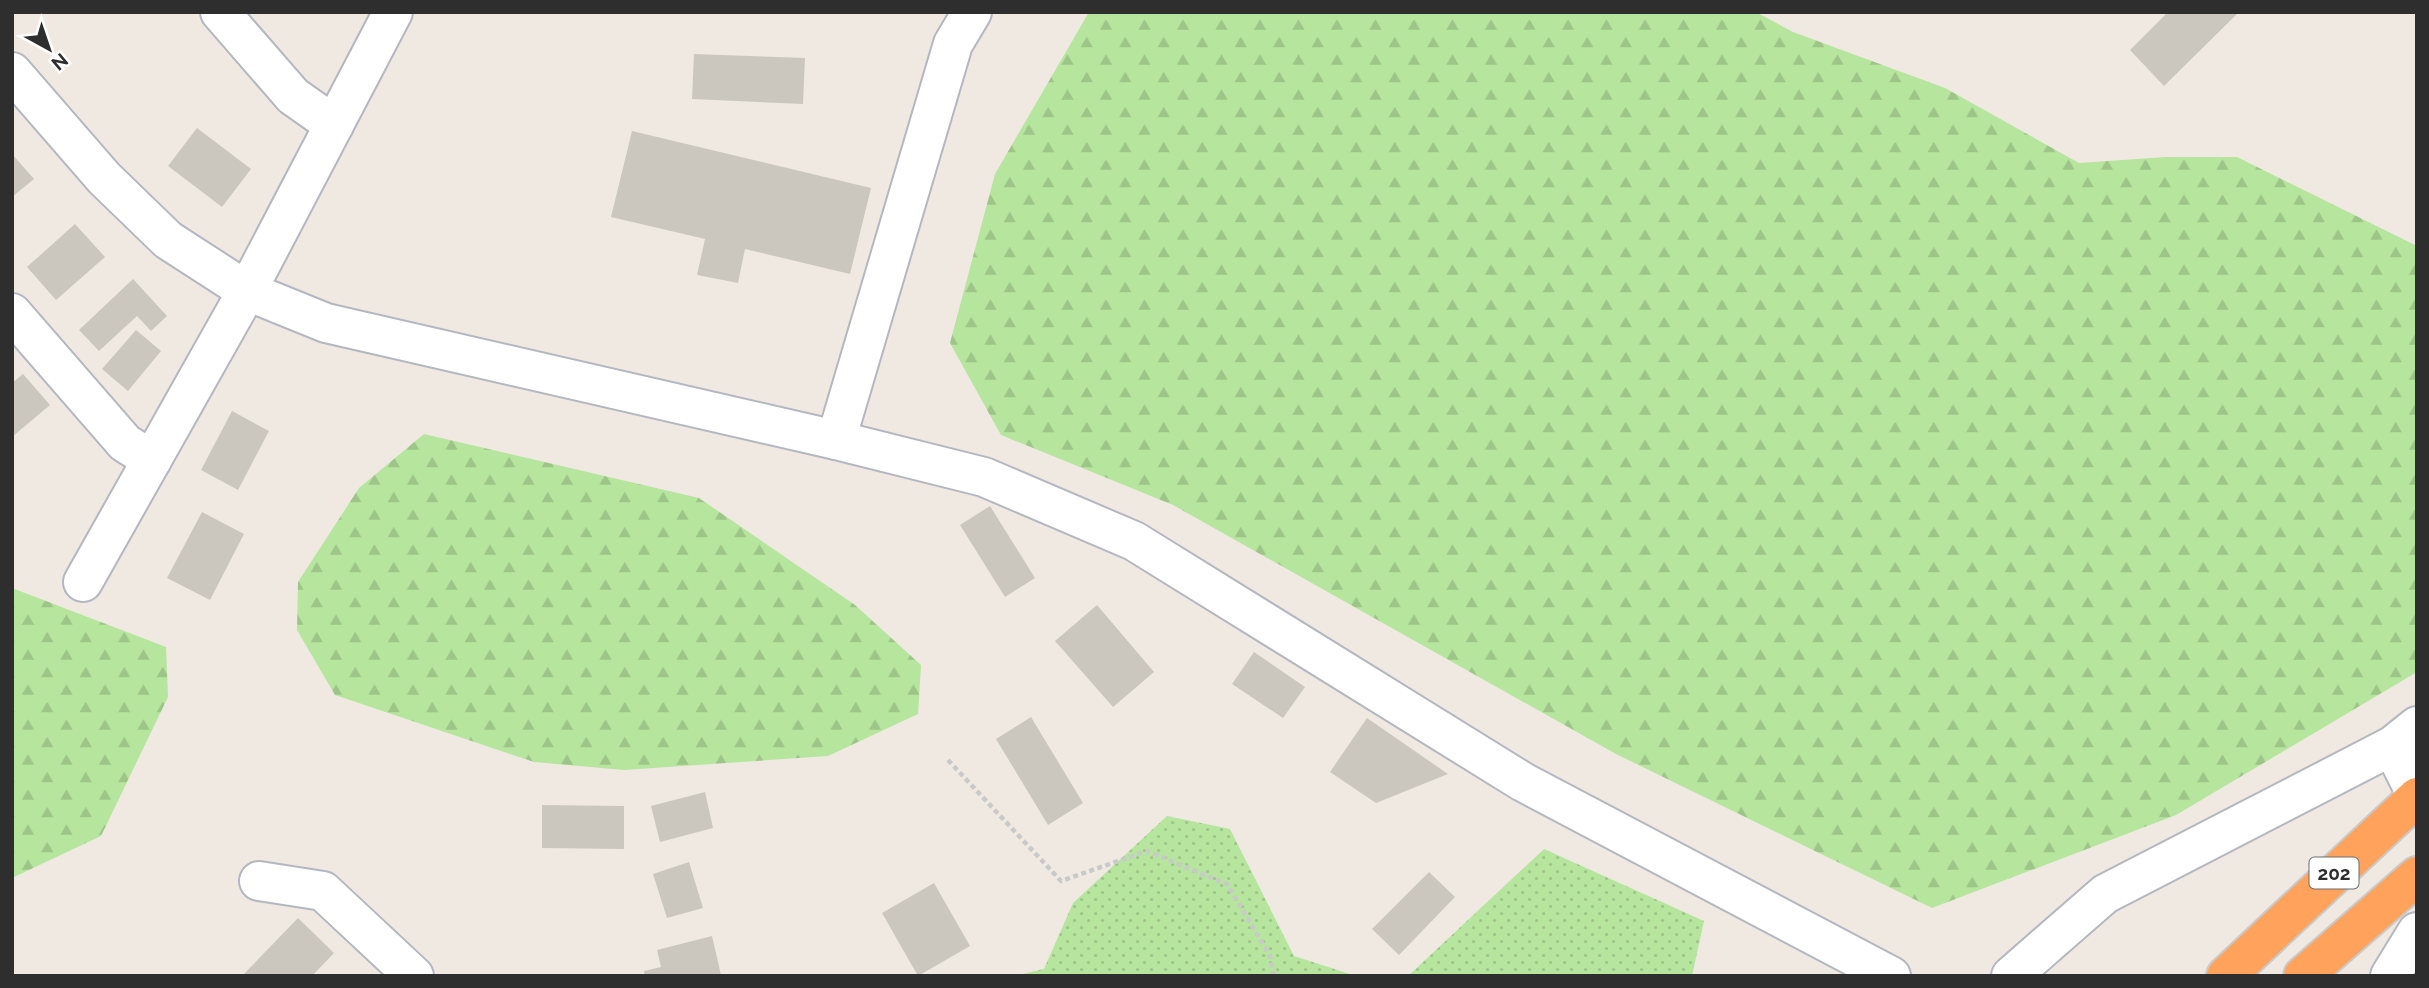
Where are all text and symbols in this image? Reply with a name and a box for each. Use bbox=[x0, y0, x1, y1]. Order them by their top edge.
north arrow bbox=[14, 14, 84, 84]
text: N bbox=[47, 49, 73, 75]
road number: 202 bbox=[2310, 858, 2358, 888]

